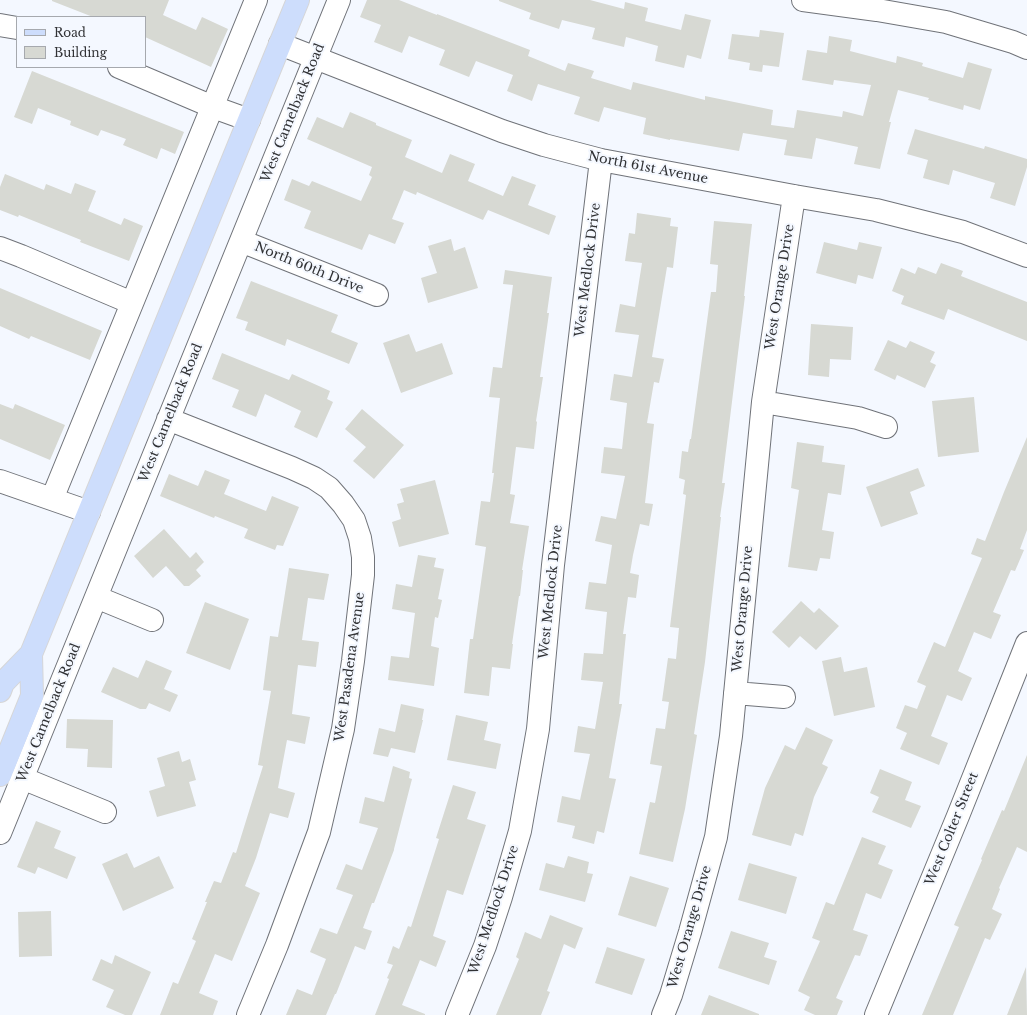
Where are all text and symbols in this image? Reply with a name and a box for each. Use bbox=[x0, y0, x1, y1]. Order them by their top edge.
legend bbox=[16, 16, 146, 68]
text: Road bbox=[54, 25, 86, 40]
street label: West Camelback Road bbox=[258, 41, 328, 185]
text: Building bbox=[54, 45, 107, 60]
street label: North 61st Avenue bbox=[587, 149, 709, 187]
street label: West Medlock Drive bbox=[572, 202, 604, 338]
street label: West Orange Drive bbox=[762, 223, 798, 351]
street label: North 60th Drive bbox=[252, 239, 366, 297]
street label: West Camelback Road bbox=[136, 341, 206, 485]
street label: West Medlock Drive bbox=[536, 524, 566, 660]
street label: West Orange Drive bbox=[730, 545, 756, 673]
street label: West Pasadena Avenue bbox=[332, 591, 368, 743]
street label: West Camelback Road bbox=[14, 641, 84, 785]
street label: West Colter Street bbox=[922, 770, 982, 888]
street label: West Medlock Drive bbox=[466, 843, 522, 977]
street label: West Orange Drive bbox=[665, 864, 715, 990]

